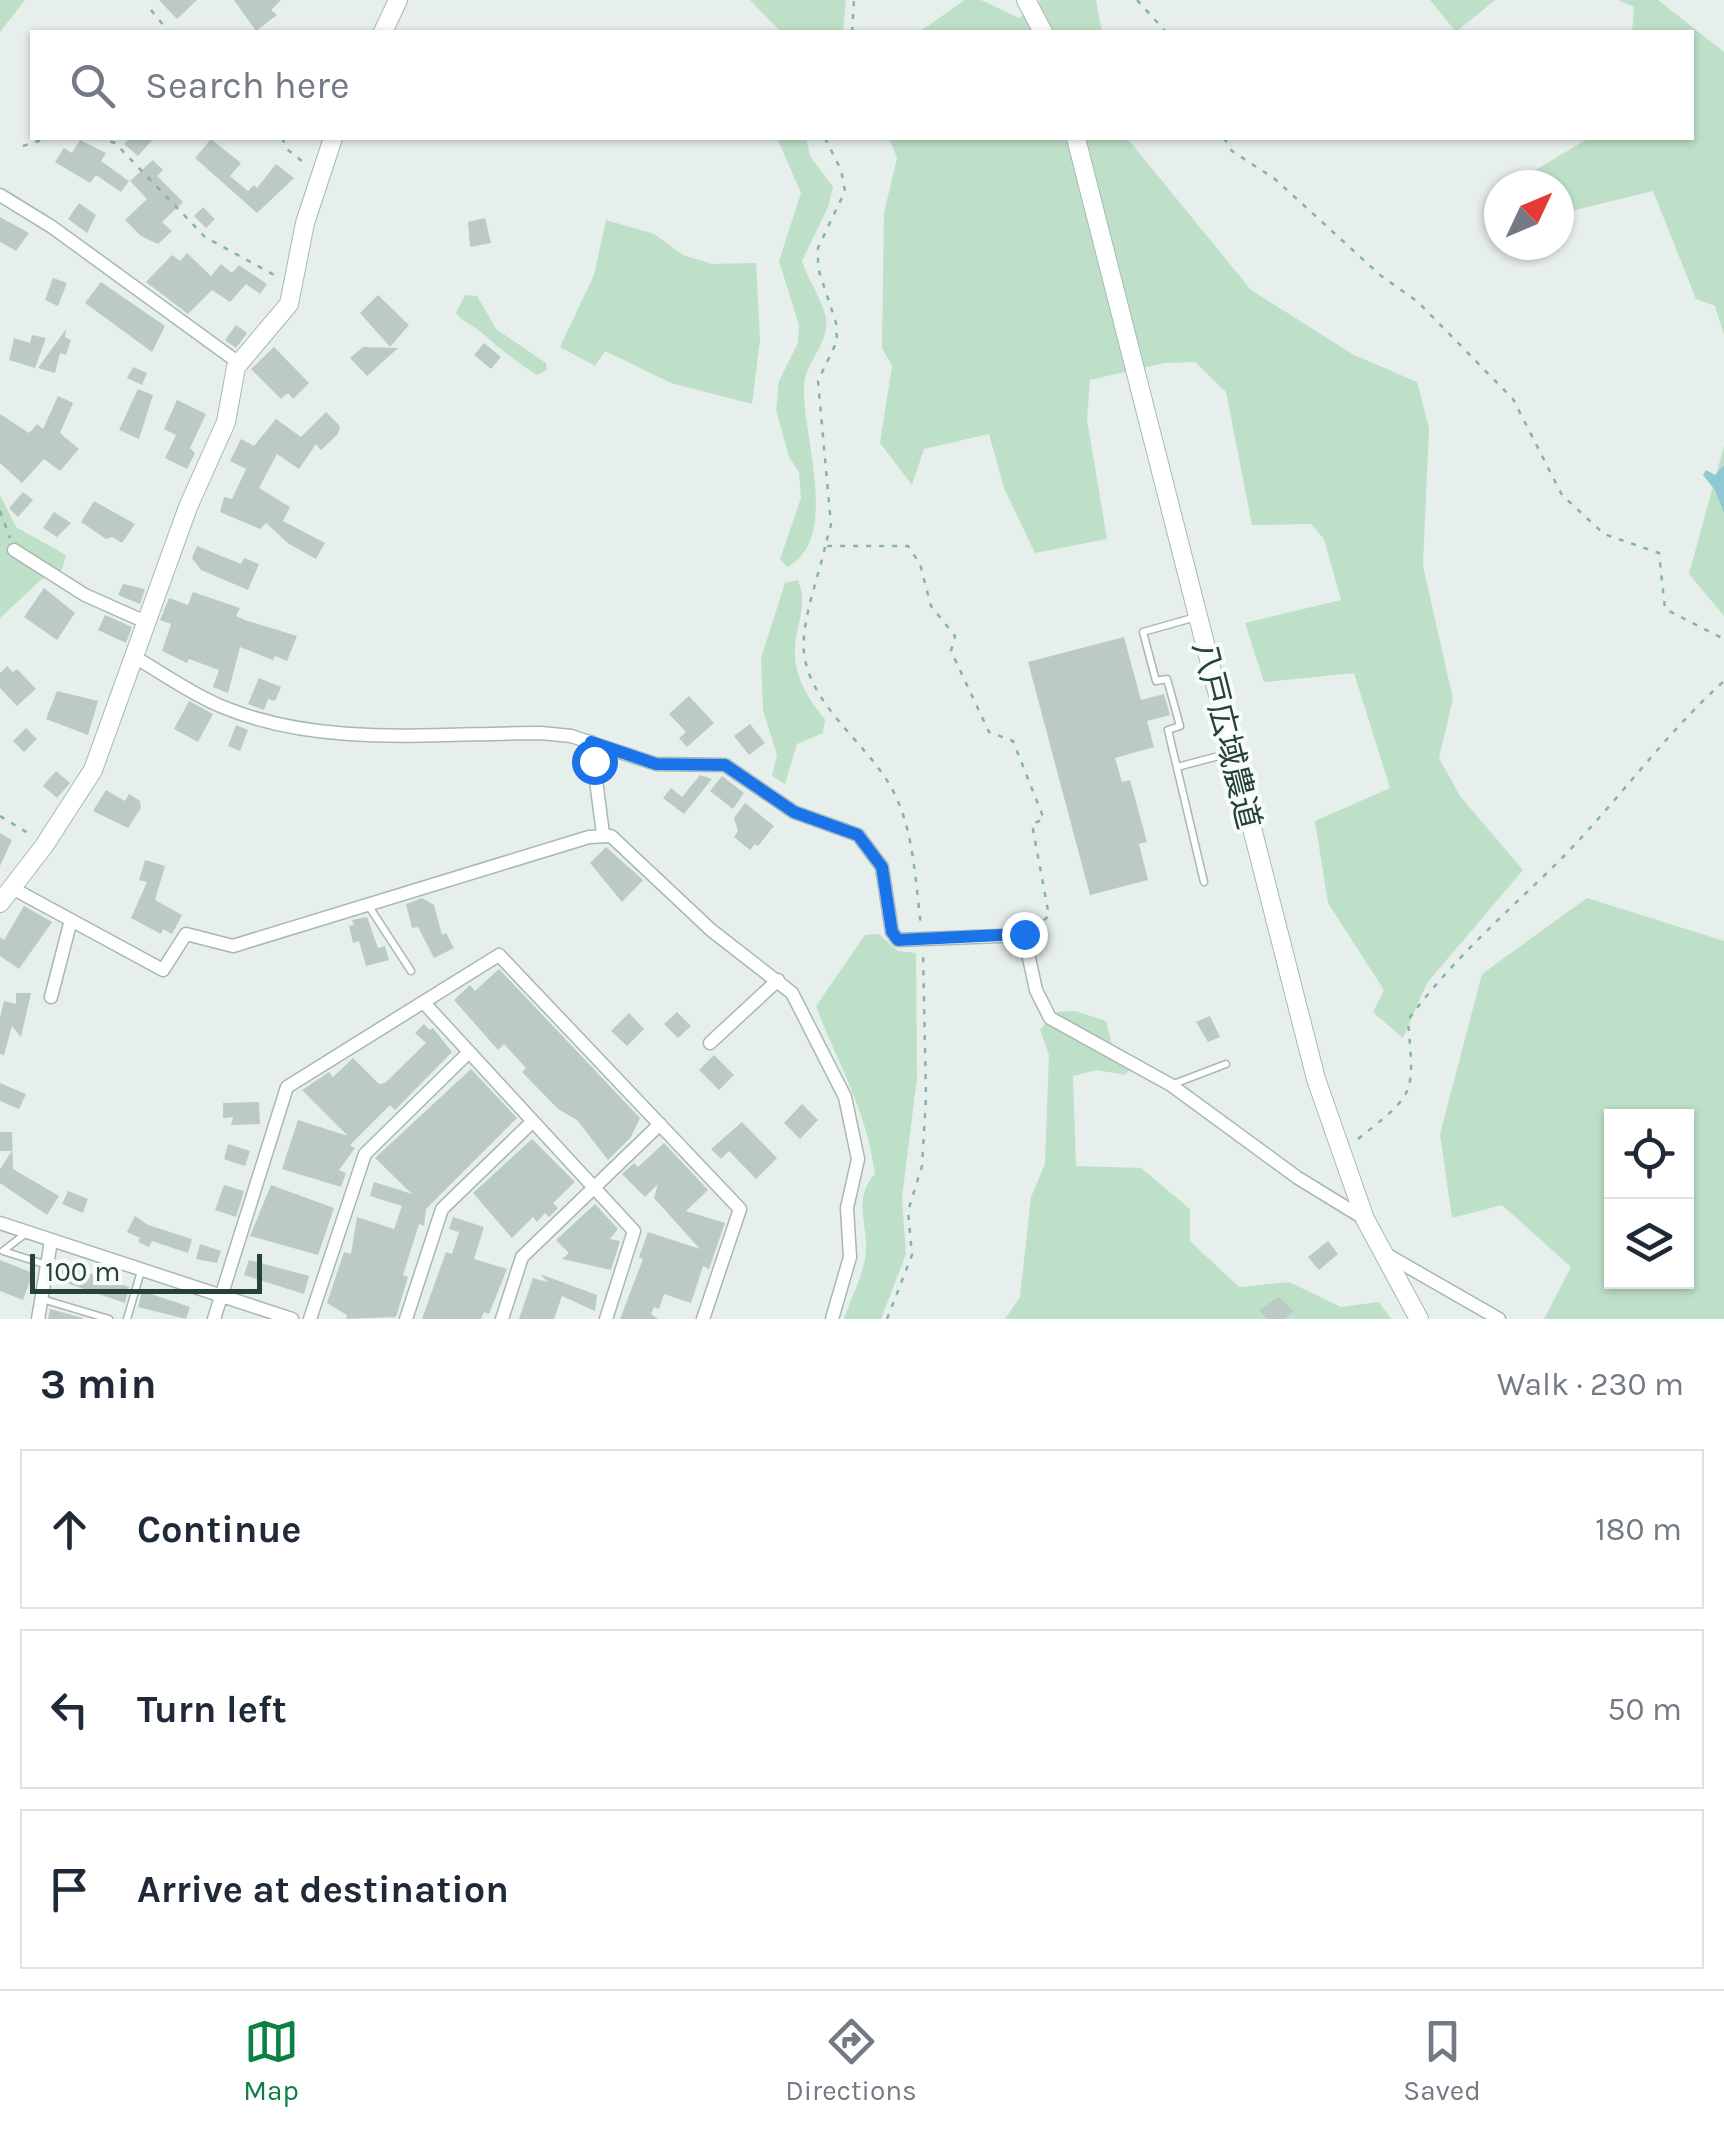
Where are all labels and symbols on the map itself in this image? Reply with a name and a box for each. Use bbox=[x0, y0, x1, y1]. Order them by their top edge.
north arrow bbox=[1484, 170, 1574, 260]
street label: 八戸広域農道 bbox=[1185, 637, 1268, 833]
route start bbox=[572, 739, 618, 785]
route end bbox=[1002, 912, 1048, 958]
scale bar bbox=[30, 1249, 262, 1294]

